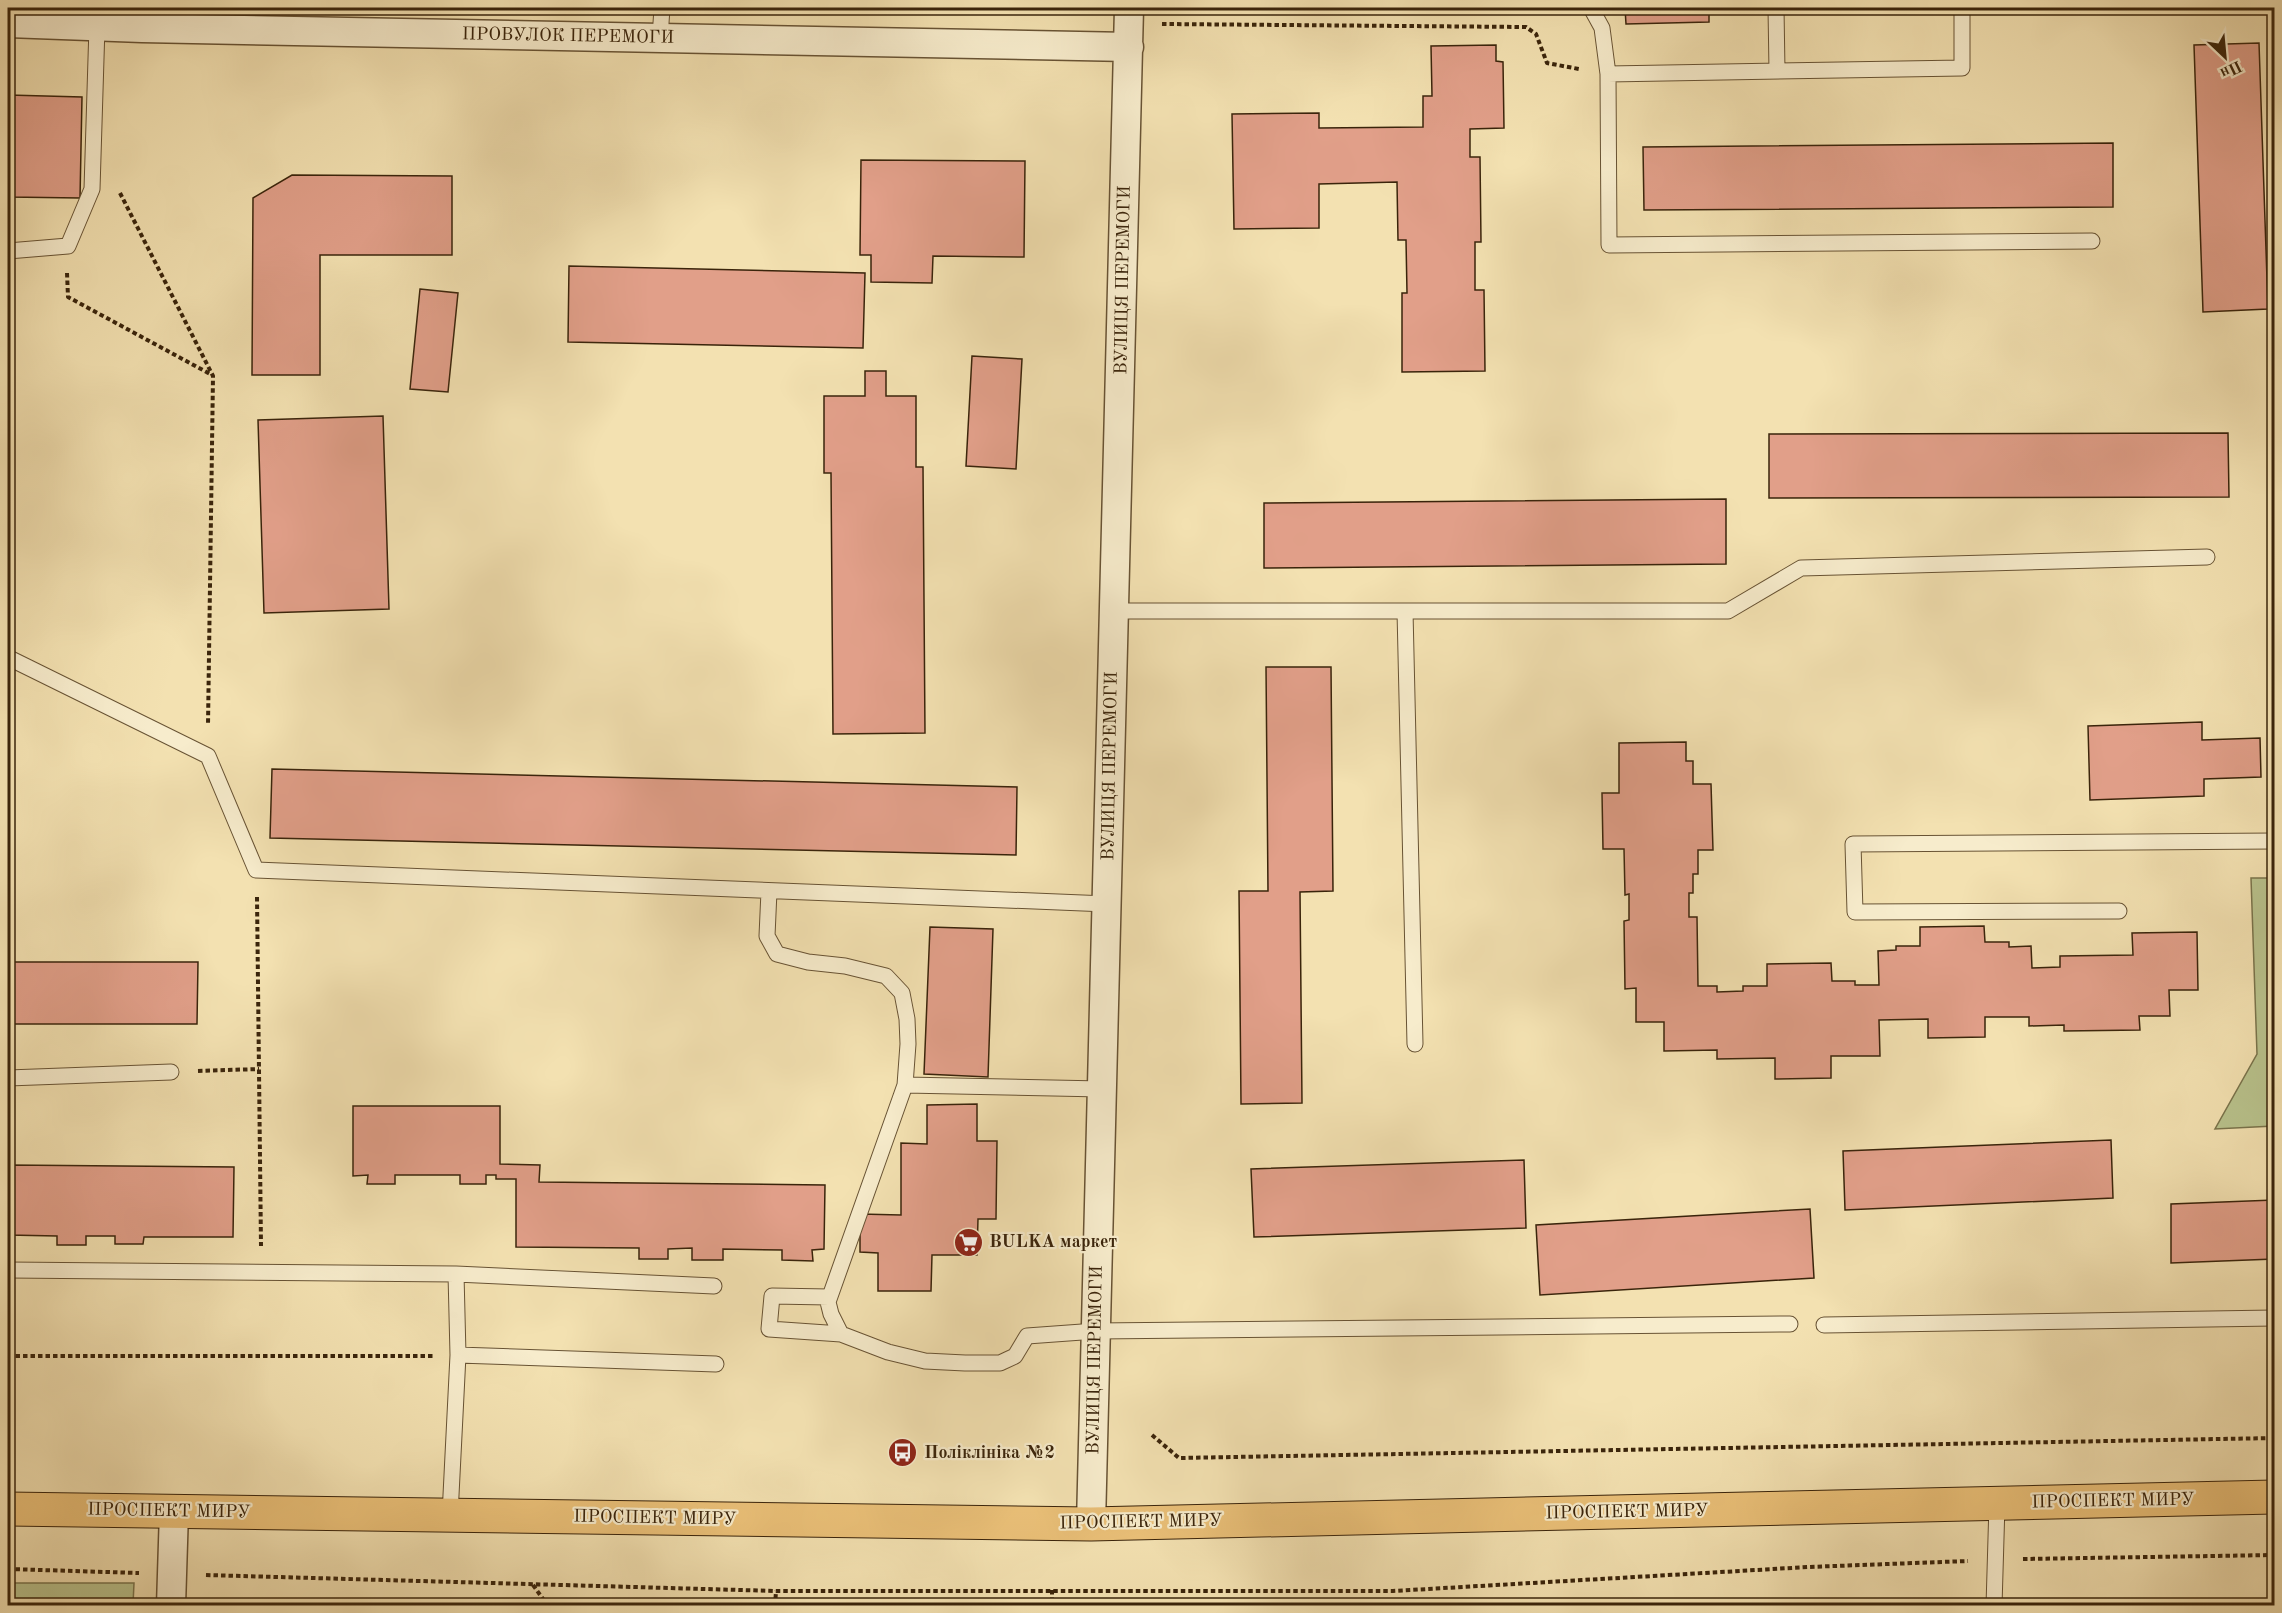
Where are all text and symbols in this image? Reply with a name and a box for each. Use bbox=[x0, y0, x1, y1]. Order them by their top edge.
street label: ПРОВУЛОК ПЕРЕМОГИ bbox=[462, 25, 674, 47]
north arrow bbox=[2195, 27, 2255, 87]
text: Пн bbox=[2217, 57, 2244, 81]
street label: ВУЛИЦЯ ПЕРЕМОГИ bbox=[1112, 185, 1134, 375]
street label: ВУЛИЦЯ ПЕРЕМОГИ bbox=[1099, 671, 1121, 861]
supermarket icon: BULKA маркет bbox=[952, 1226, 984, 1258]
place label: BULKA маркет bbox=[989, 1233, 1118, 1251]
street label: ВУЛИЦЯ ПЕРЕМОГИ bbox=[1084, 1265, 1106, 1455]
bus stop icon: Поліклініка №2 bbox=[887, 1437, 919, 1469]
place label: Поліклініка №2 bbox=[924, 1444, 1055, 1462]
street label: ПРОСПЕКТ МИРУ bbox=[2031, 1491, 2195, 1511]
street label: ПРОСПЕКТ МИРУ bbox=[87, 1501, 251, 1521]
street label: ПРОСПЕКТ МИРУ bbox=[1545, 1502, 1709, 1522]
street label: ПРОСПЕКТ МИРУ bbox=[573, 1508, 737, 1528]
street label: ПРОСПЕКТ МИРУ bbox=[1059, 1512, 1223, 1532]

